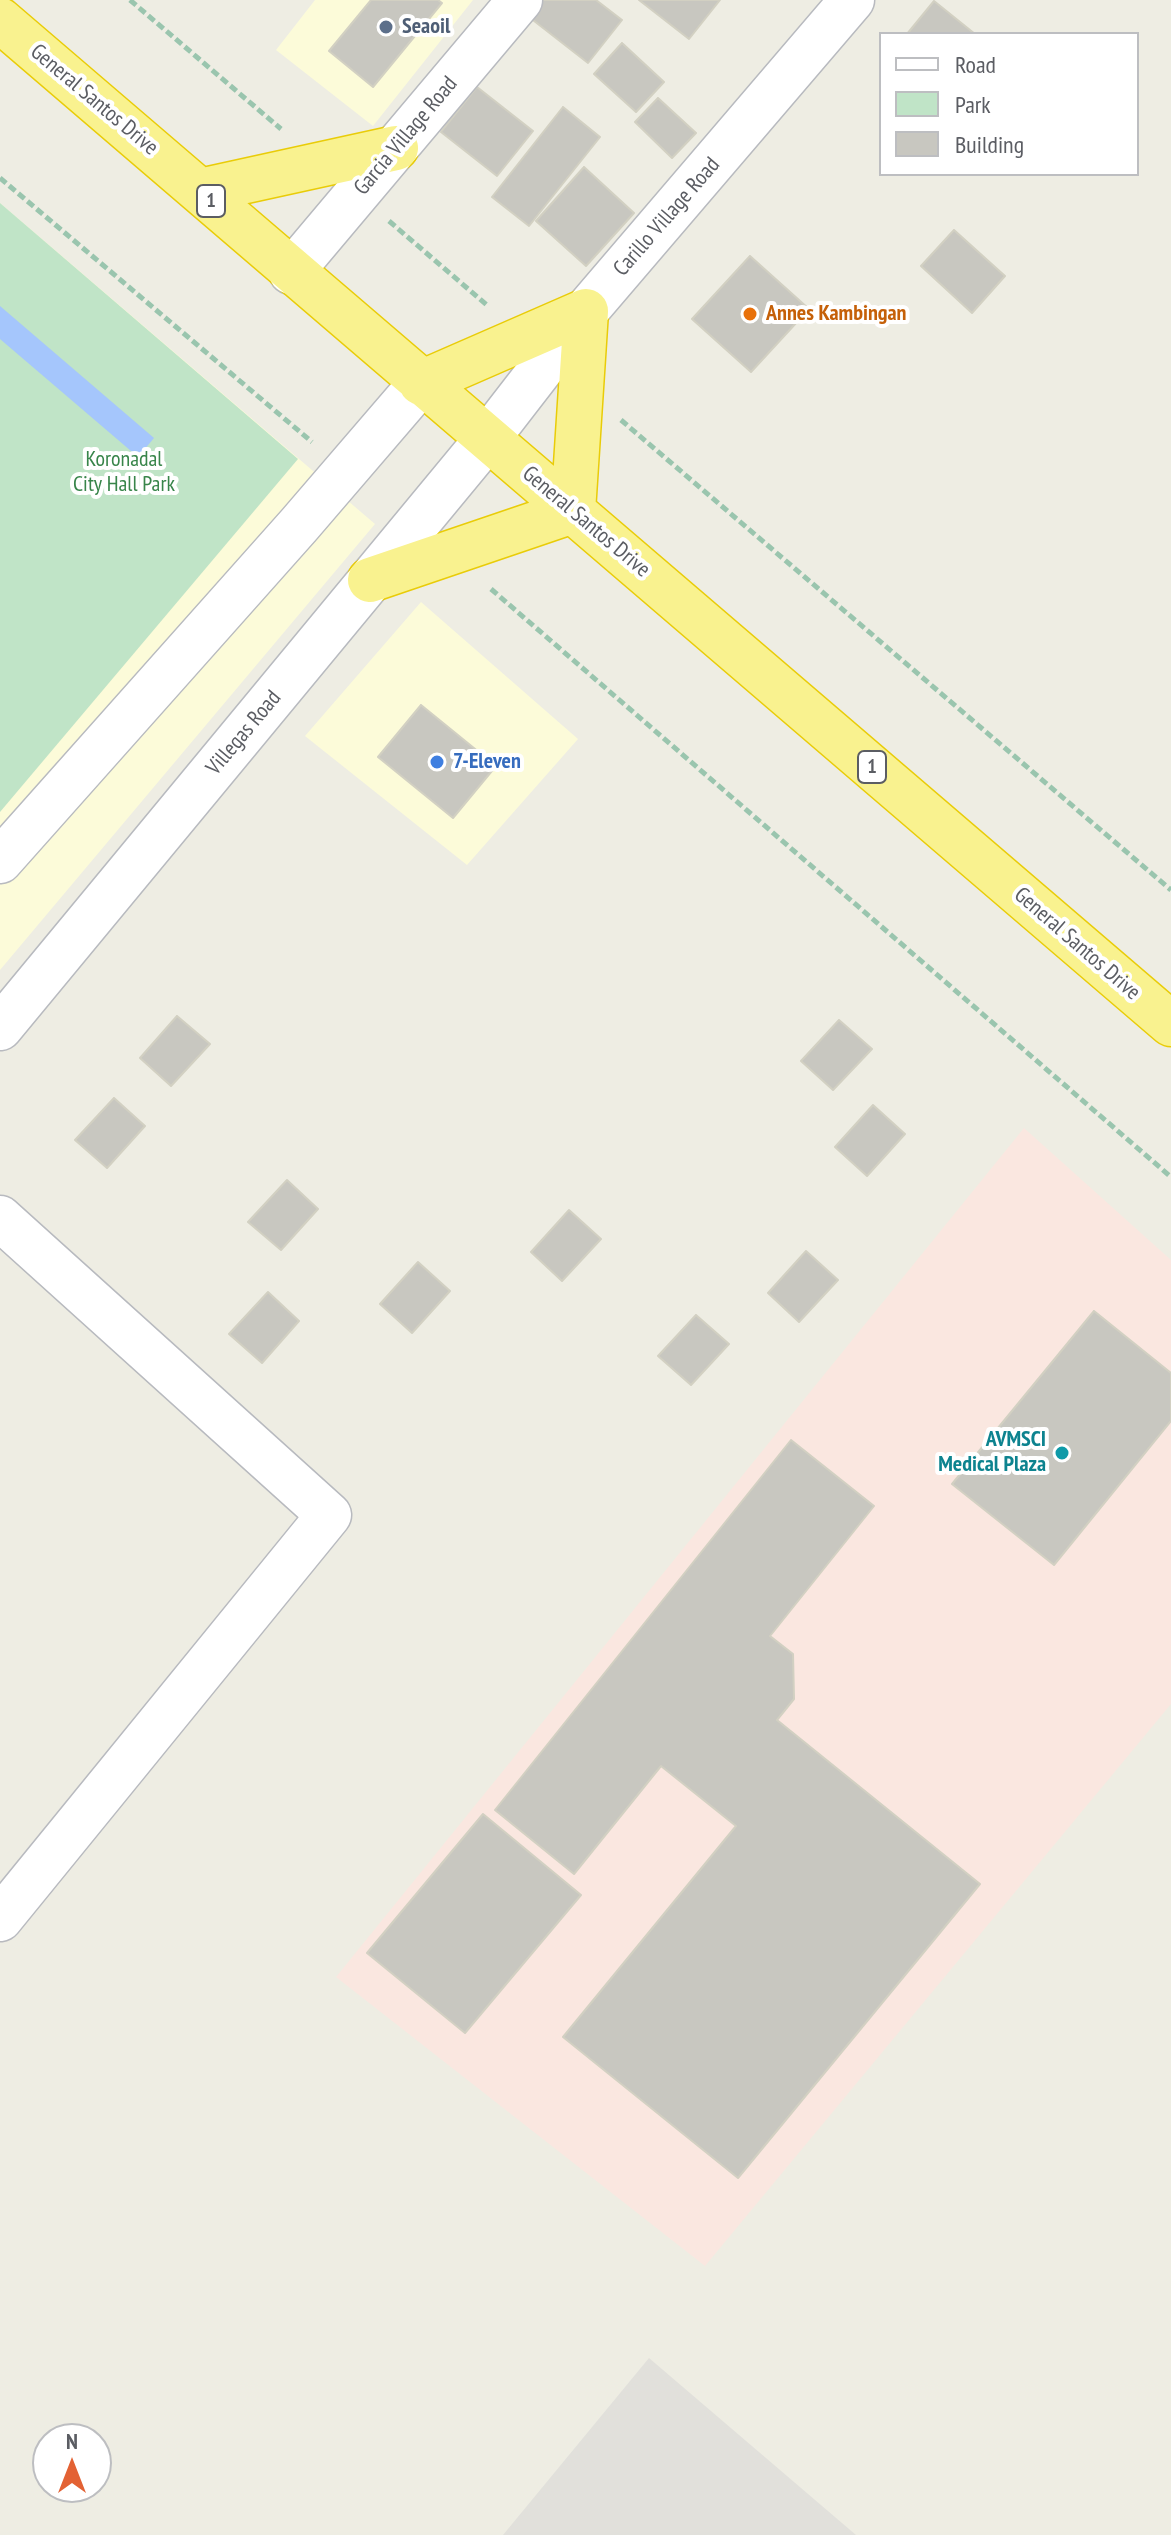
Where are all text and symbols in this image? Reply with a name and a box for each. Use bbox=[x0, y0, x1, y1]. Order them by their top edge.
place label: Seaoil bbox=[402, 14, 450, 40]
marker: Seaoil bbox=[377, 18, 395, 36]
legend bbox=[879, 32, 1139, 176]
street label: General Santos Drive bbox=[25, 39, 163, 161]
text: Road bbox=[955, 49, 996, 80]
street label: Garcia Village Road bbox=[349, 71, 463, 201]
text: Park bbox=[955, 89, 991, 120]
text: Building bbox=[955, 129, 1024, 160]
street label: Carillo Village Road bbox=[608, 152, 726, 282]
road number: 1 bbox=[197, 185, 225, 217]
place label: Annes Kambingan bbox=[766, 301, 906, 327]
marker: Annes Kambingan bbox=[741, 305, 759, 323]
park label: Koronadal City Hall Park bbox=[73, 447, 175, 498]
street label: General Santos Drive bbox=[517, 461, 655, 583]
street label: Villegas Road bbox=[201, 685, 287, 781]
place label: 7-Eleven bbox=[453, 749, 521, 775]
road number: 1 bbox=[858, 751, 886, 783]
marker: 7-Eleven bbox=[428, 753, 446, 771]
street label: General Santos Drive bbox=[1008, 882, 1146, 1006]
place label: AVMSCI Medical Plaza bbox=[938, 1427, 1046, 1478]
marker: AVMSCI Medical Plaza bbox=[1053, 1444, 1071, 1462]
north arrow bbox=[32, 2423, 112, 2503]
text: N bbox=[66, 2427, 78, 2455]

